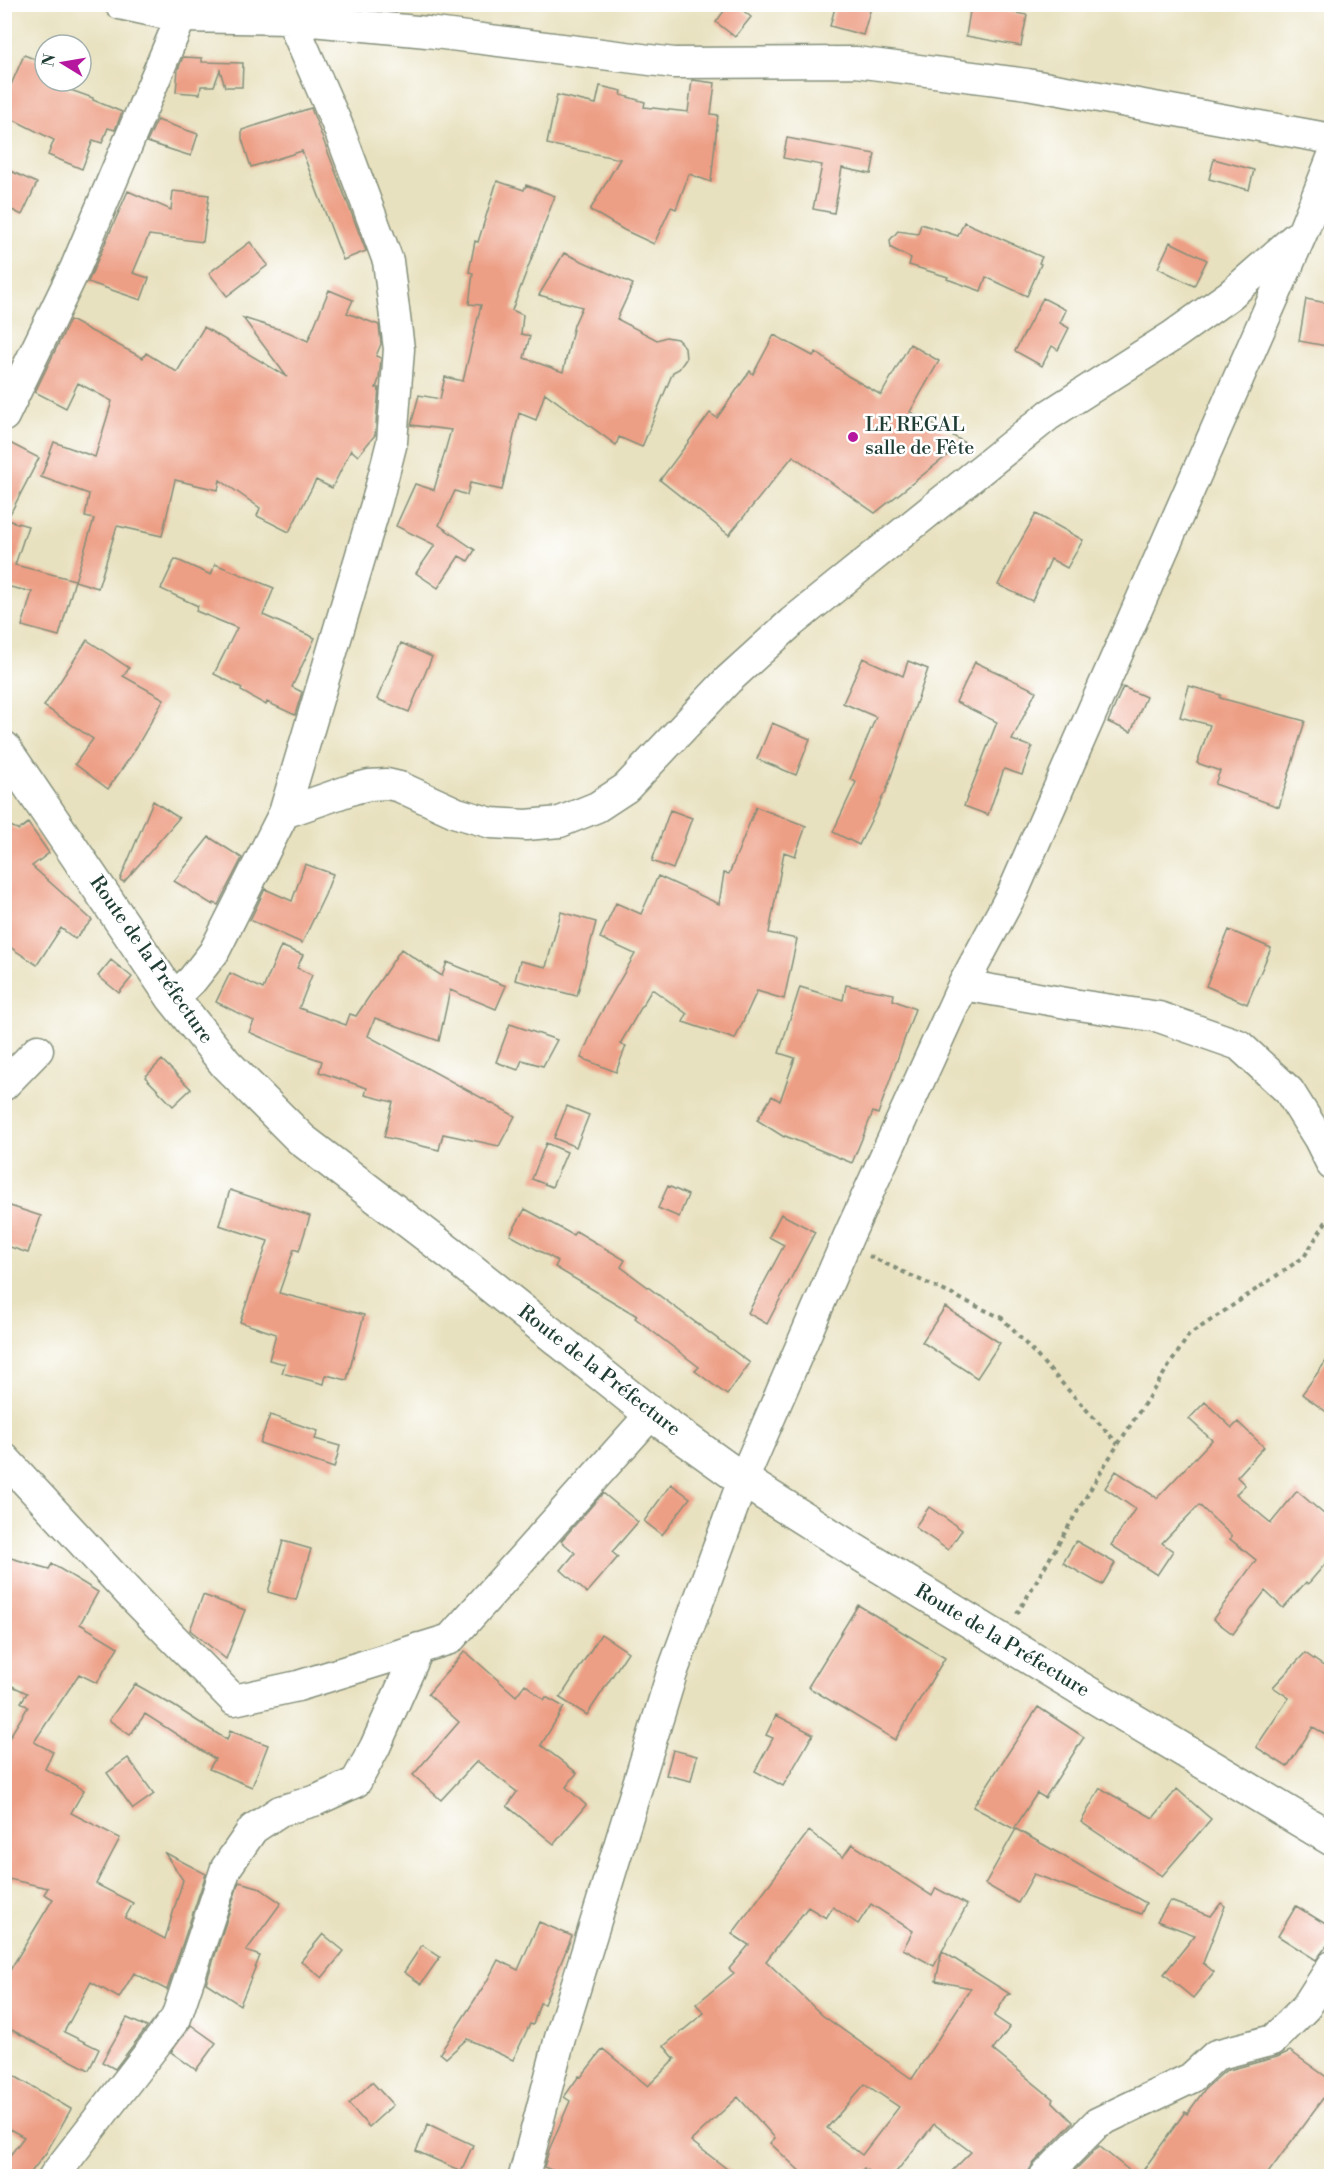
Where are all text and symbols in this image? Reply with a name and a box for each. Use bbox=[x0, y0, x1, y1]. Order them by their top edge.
north arrow bbox=[33, 33, 93, 93]
text: N bbox=[38, 52, 60, 68]
place label: LE REGAL salle de Fête bbox=[865, 413, 974, 461]
marker: LE REGAL salle de Fête bbox=[846, 430, 860, 444]
street label: Route de la Préfecture bbox=[84, 871, 218, 1049]
street label: Route de la Préfecture bbox=[513, 1300, 685, 1442]
street label: Route de la Préfecture bbox=[910, 1579, 1094, 1703]

